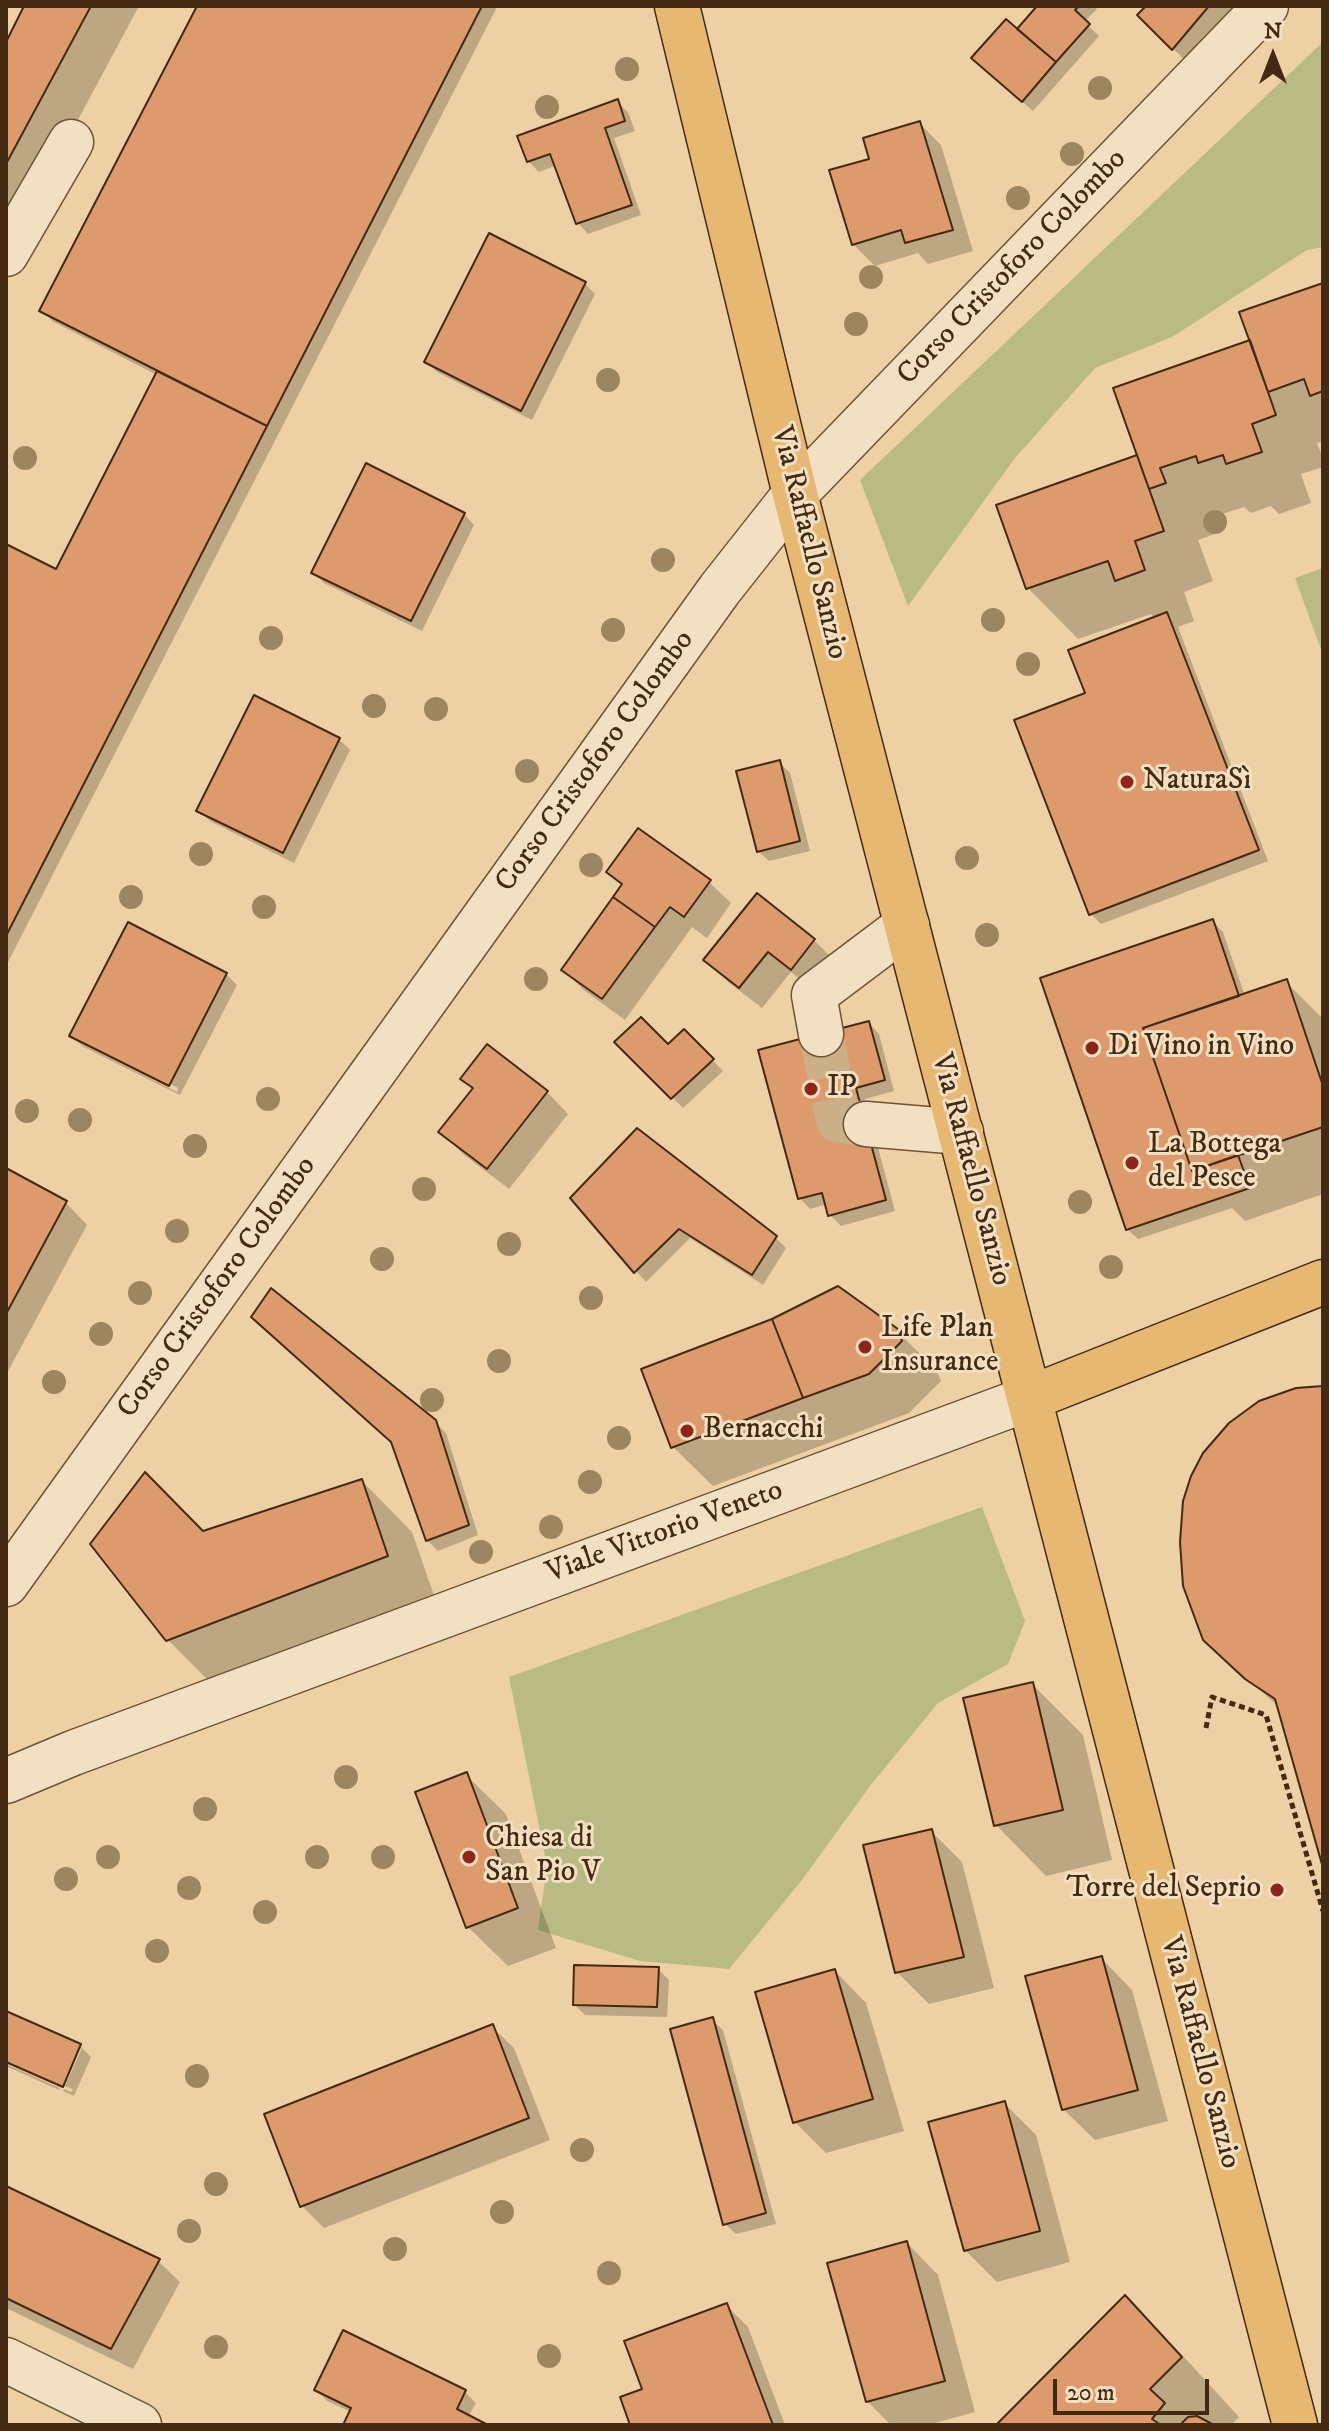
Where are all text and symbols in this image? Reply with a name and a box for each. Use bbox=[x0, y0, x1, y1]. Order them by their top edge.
north arrow bbox=[1233, 16, 1313, 96]
text: N bbox=[1264, 18, 1282, 45]
street label: Corso Cristoforo Colombo bbox=[891, 142, 1135, 394]
street label: Via Raffaello Sanzio bbox=[762, 423, 854, 663]
street label: Corso Cristoforo Colombo bbox=[489, 624, 703, 900]
place label: NaturaSì bbox=[1143, 764, 1251, 800]
marker: NaturaSì bbox=[1118, 773, 1136, 791]
place label: Di Vino in Vino bbox=[1108, 1030, 1294, 1066]
marker: Di Vino in Vino bbox=[1083, 1039, 1101, 1057]
street label: Via Raffaello Sanzio bbox=[922, 1050, 1018, 1290]
place label: IP bbox=[827, 1071, 857, 1107]
marker: IP bbox=[802, 1080, 820, 1098]
place label: La Bottega del Pesce bbox=[1148, 1128, 1281, 1198]
street label: Corso Cristoforo Colombo bbox=[111, 1150, 325, 1426]
marker: La Bottega del Pesce bbox=[1123, 1154, 1141, 1172]
place label: Life Plan Insurance bbox=[881, 1312, 998, 1382]
marker: Life Plan Insurance bbox=[856, 1338, 874, 1356]
place label: Bernacchi bbox=[703, 1413, 823, 1449]
marker: Bernacchi bbox=[678, 1422, 696, 1440]
street label: Viale Vittorio Veneto bbox=[542, 1474, 788, 1592]
place label: Chiesa di San Pio V bbox=[485, 1822, 601, 1892]
marker: Chiesa di San Pio V bbox=[460, 1848, 478, 1866]
place label: Torre del Seprio bbox=[1066, 1872, 1261, 1908]
marker: Torre del Seprio bbox=[1268, 1881, 1286, 1899]
street label: Via Raffaello Sanzio bbox=[1151, 1933, 1247, 2173]
scale bar bbox=[1057, 2363, 1213, 2413]
text: 20 m bbox=[1067, 2378, 1115, 2408]

